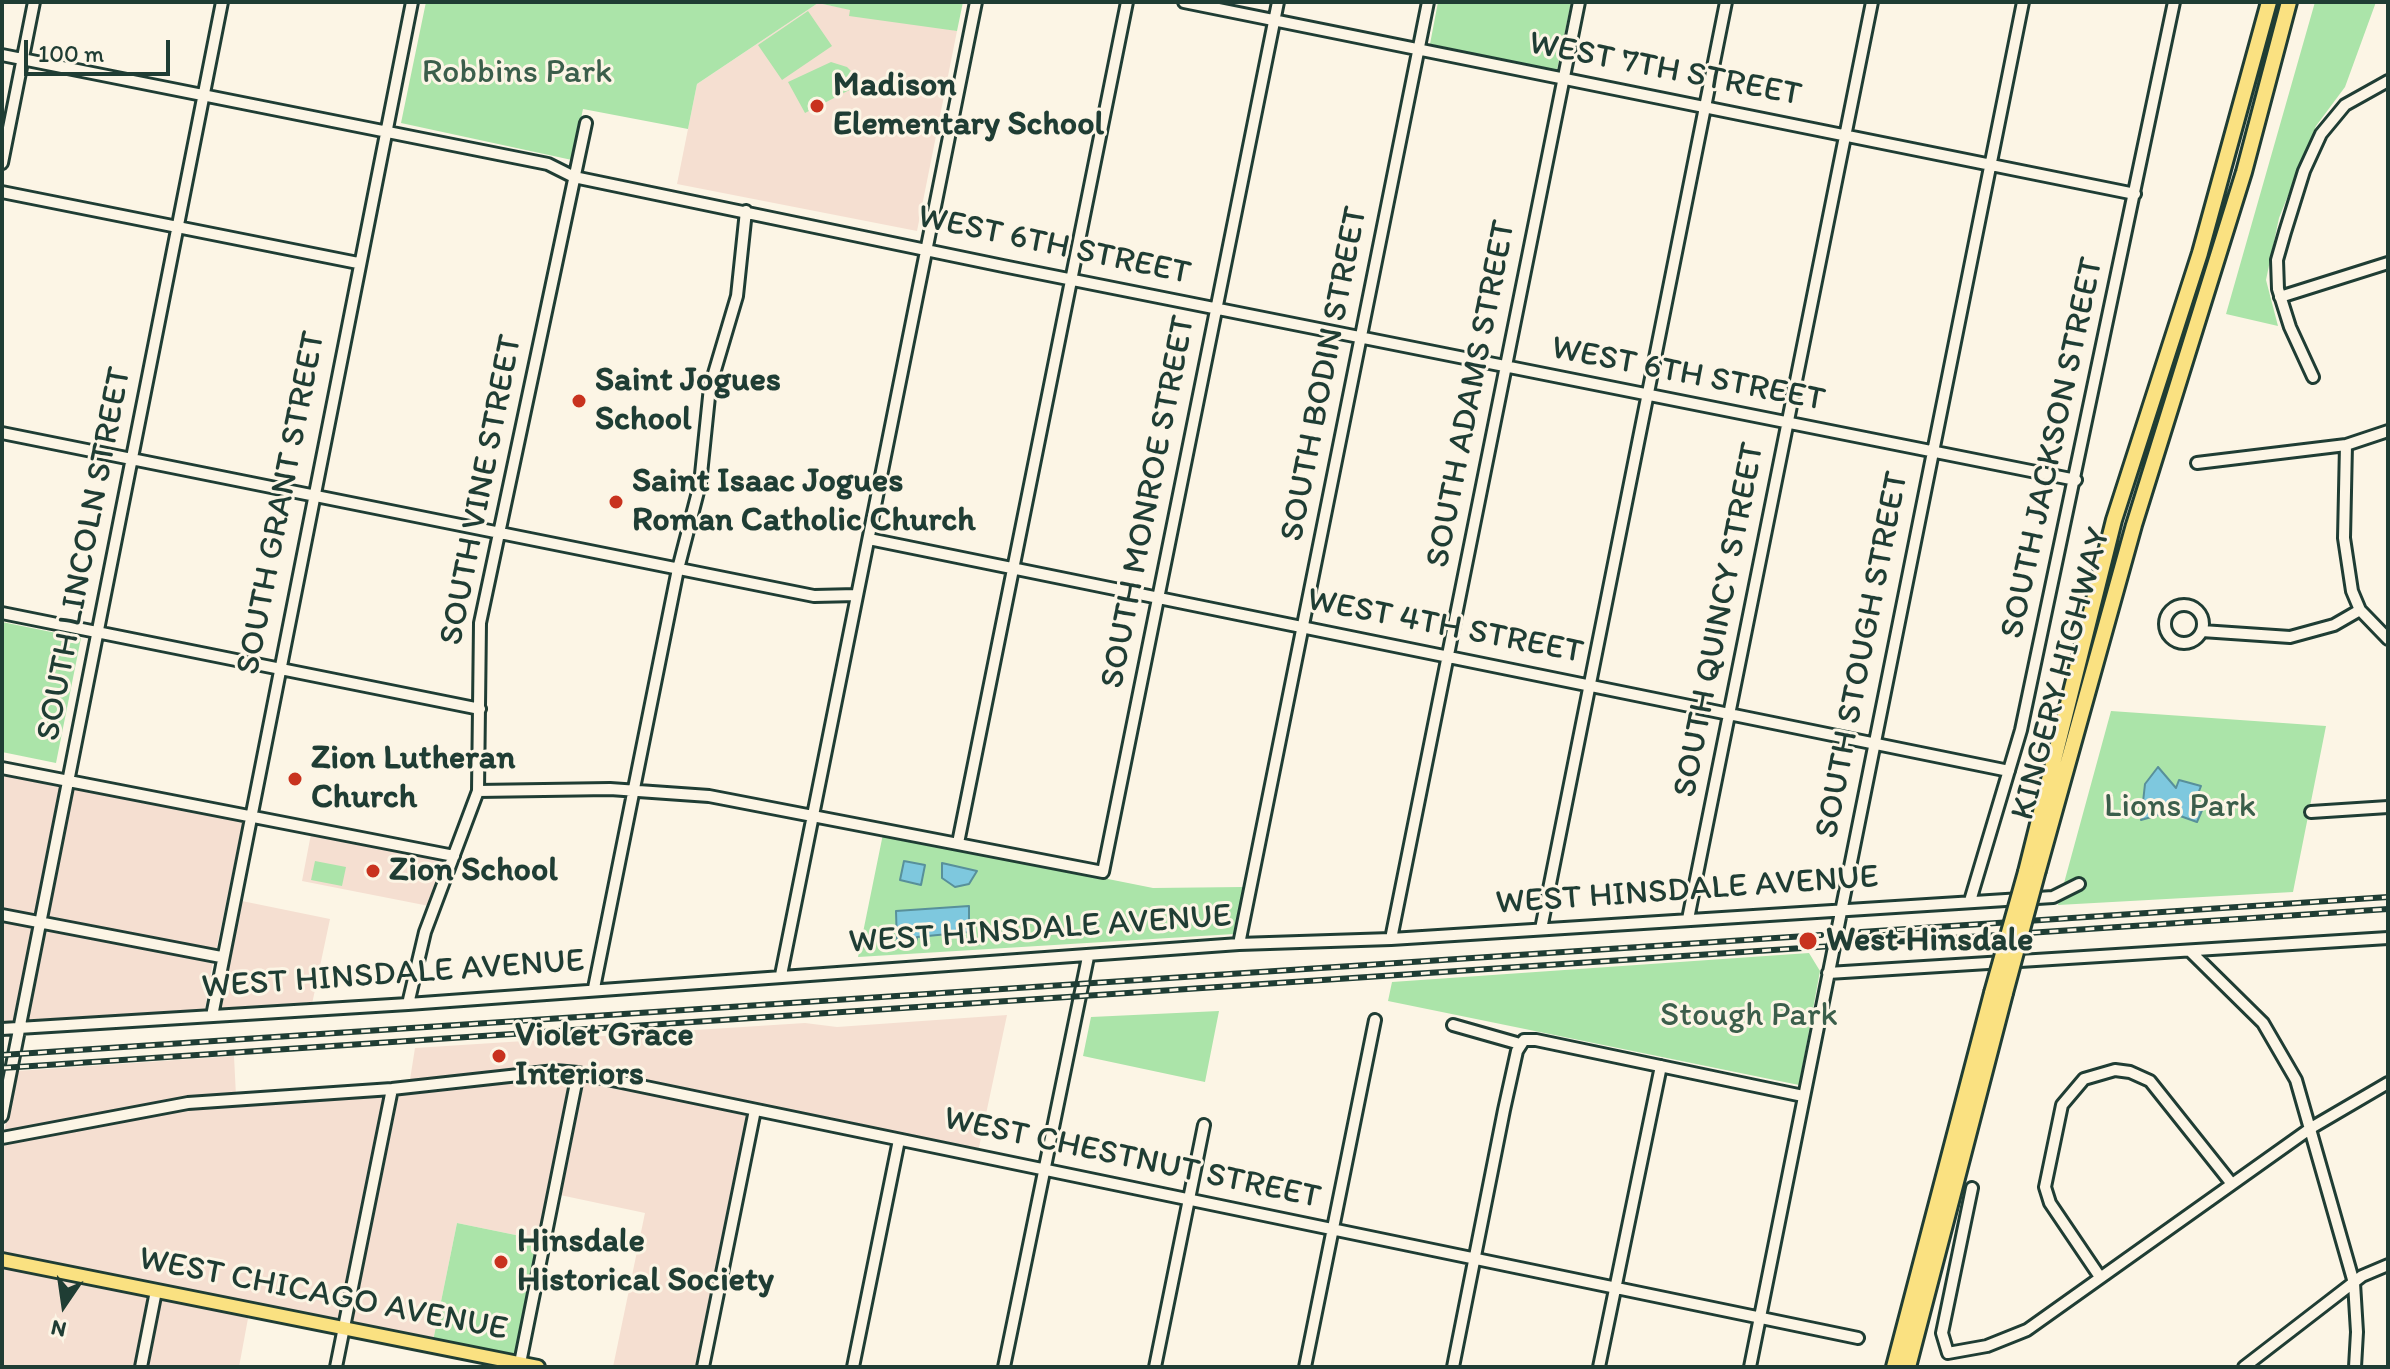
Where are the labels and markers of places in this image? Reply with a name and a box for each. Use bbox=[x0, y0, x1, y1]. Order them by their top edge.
place label: Madison Elementary School bbox=[833, 66, 1104, 146]
marker: Madison Elementary School bbox=[808, 97, 826, 115]
place label: Saint Jogues School bbox=[595, 361, 781, 440]
marker: Saint Jogues School bbox=[570, 392, 588, 410]
place label: Saint Isaac Jogues Roman Catholic Church bbox=[632, 462, 976, 542]
marker: Saint Isaac Jogues Roman Catholic Church bbox=[607, 493, 625, 511]
place label: Zion Lutheran Church bbox=[311, 739, 516, 818]
marker: Zion Lutheran Church bbox=[286, 770, 304, 788]
place label: Zion School bbox=[389, 851, 558, 891]
marker: Zion School bbox=[364, 862, 382, 880]
place label: West Hinsdale bbox=[1826, 921, 2033, 961]
marker: West Hinsdale bbox=[1797, 930, 1819, 952]
place label: Violet Grace Interiors bbox=[515, 1016, 694, 1096]
marker: Violet Grace Interiors bbox=[490, 1047, 508, 1065]
place label: Hinsdale Historical Society bbox=[517, 1222, 774, 1302]
marker: Hinsdale Historical Society bbox=[492, 1253, 510, 1271]

